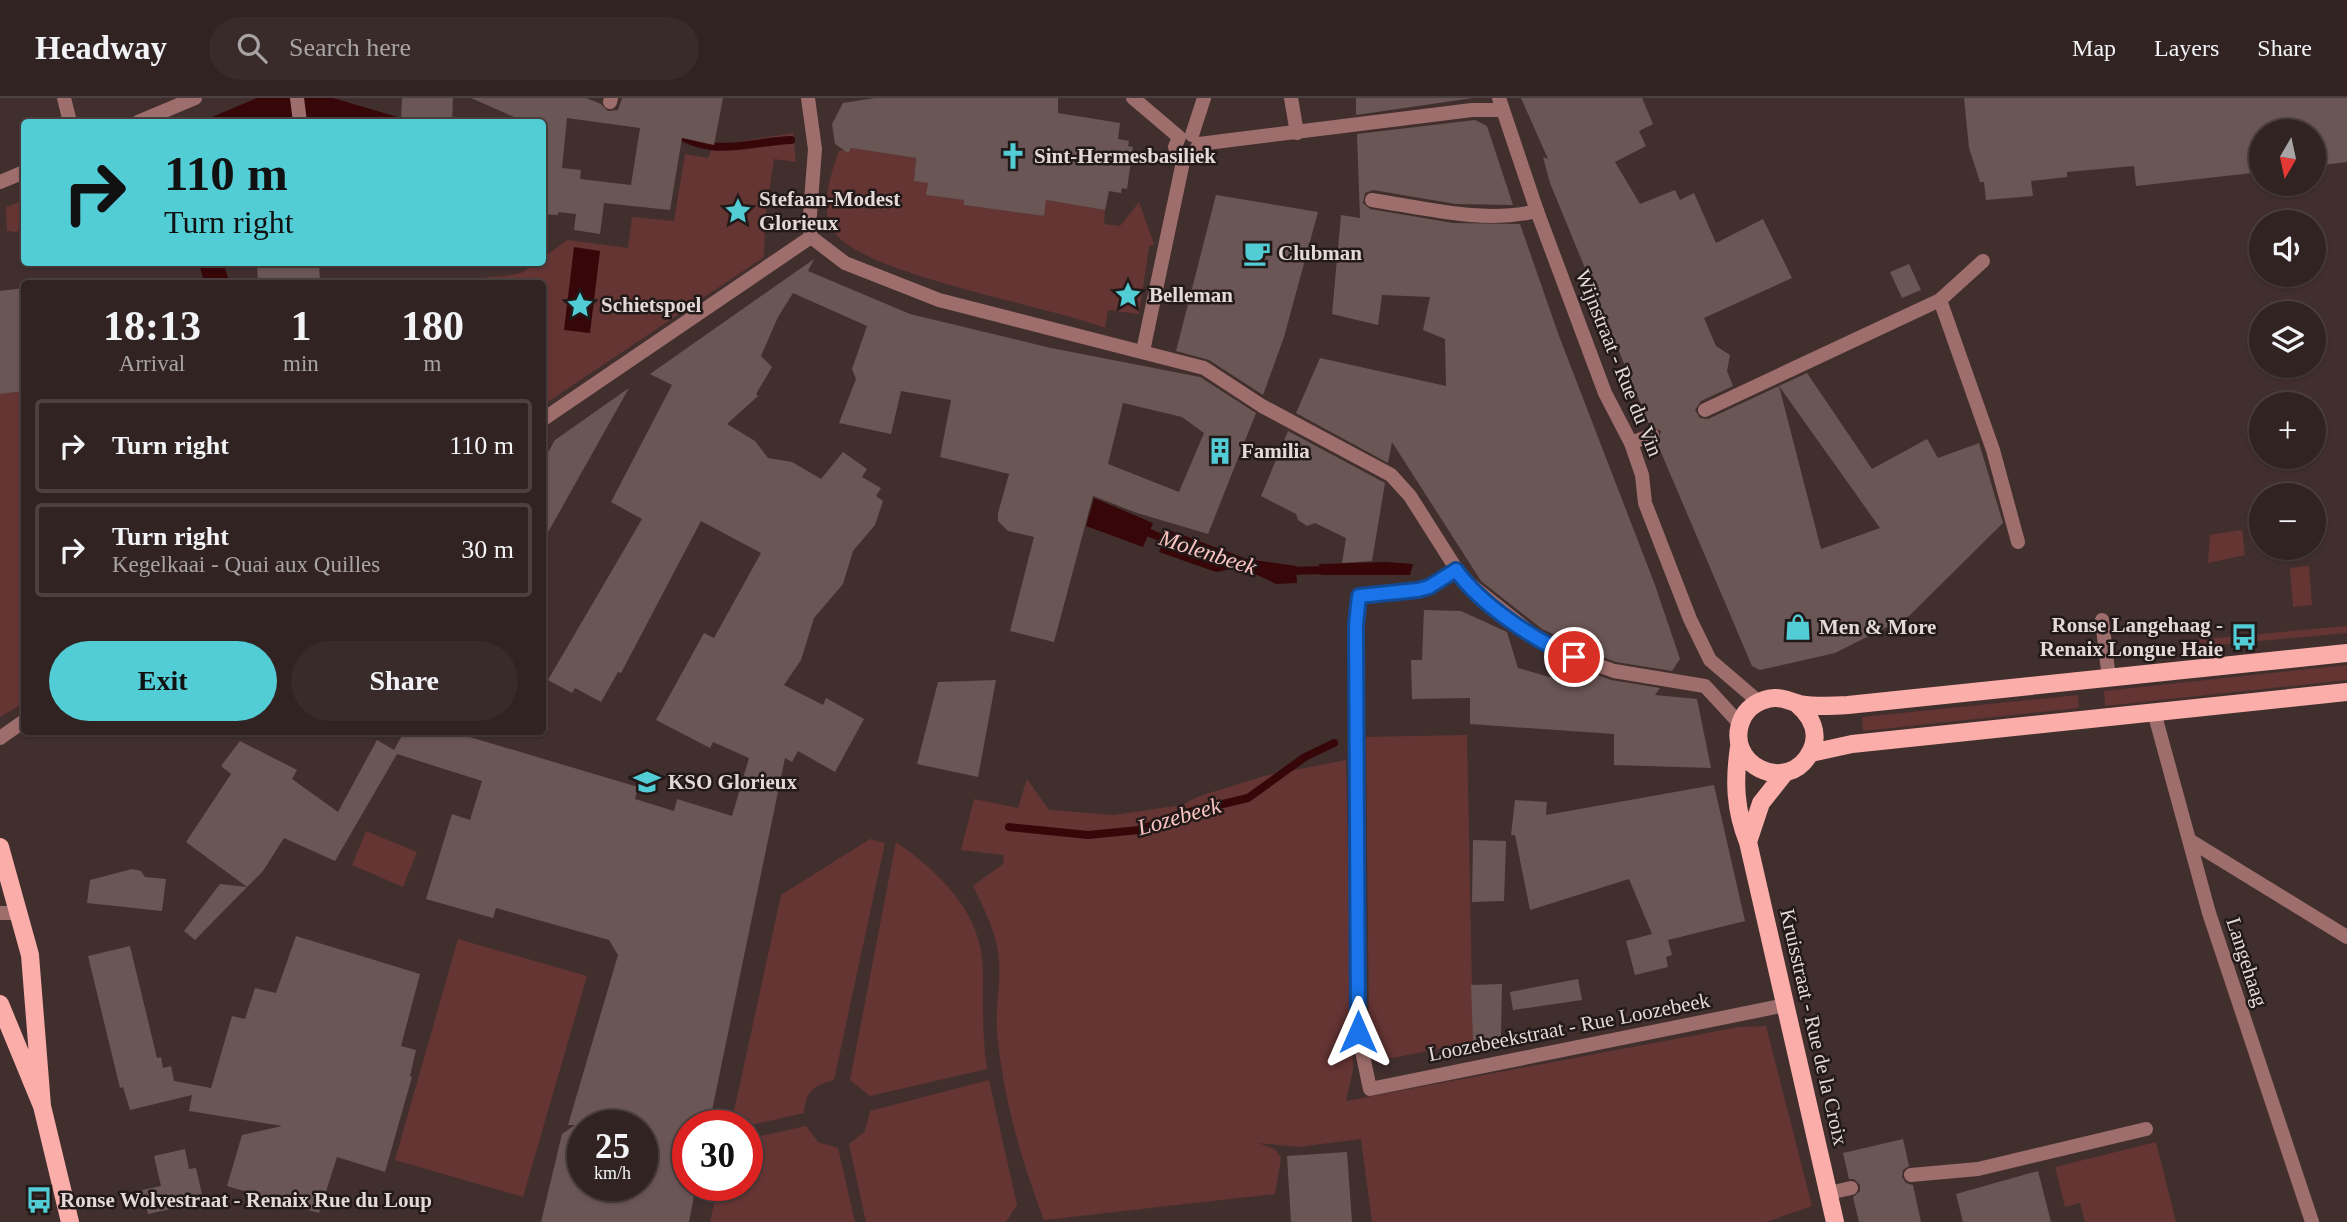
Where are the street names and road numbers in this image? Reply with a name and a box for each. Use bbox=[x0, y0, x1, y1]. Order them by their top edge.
street label: Wijnstraat - Rue du Vin bbox=[1571, 266, 1668, 460]
street label: Kruisstraat - Rue de la Croix bbox=[1775, 906, 1853, 1148]
street label: Langehaag bbox=[2221, 914, 2273, 1010]
street label: Loozebeekstraat - Rue Loozebeek bbox=[1426, 988, 1712, 1066]

